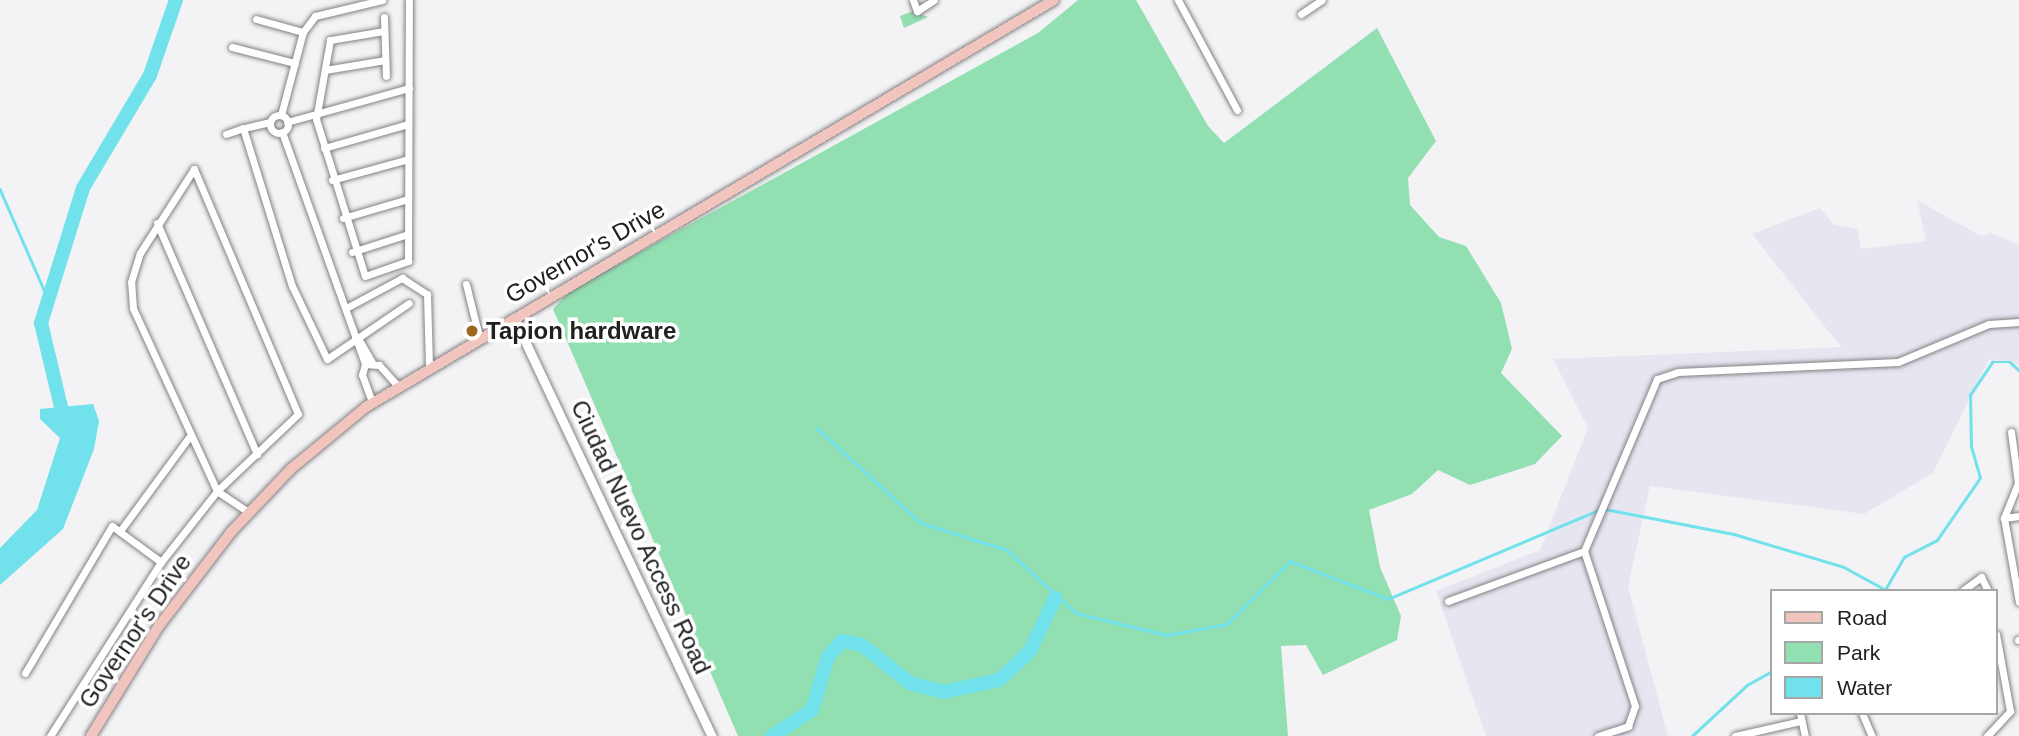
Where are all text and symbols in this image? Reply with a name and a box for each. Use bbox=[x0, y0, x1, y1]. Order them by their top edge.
street label: Governor's Drive bbox=[500, 195, 670, 309]
place label: Tapion hardware bbox=[486, 317, 676, 345]
marker: Tapion hardware bbox=[464, 323, 480, 339]
street label: Ciudad Nuevo Access Road bbox=[565, 395, 717, 679]
street label: Governor's Drive bbox=[73, 549, 197, 713]
legend bbox=[1770, 589, 1998, 715]
text: Road bbox=[1837, 606, 1887, 629]
text: Park bbox=[1837, 641, 1880, 664]
text: Water bbox=[1837, 676, 1892, 699]

